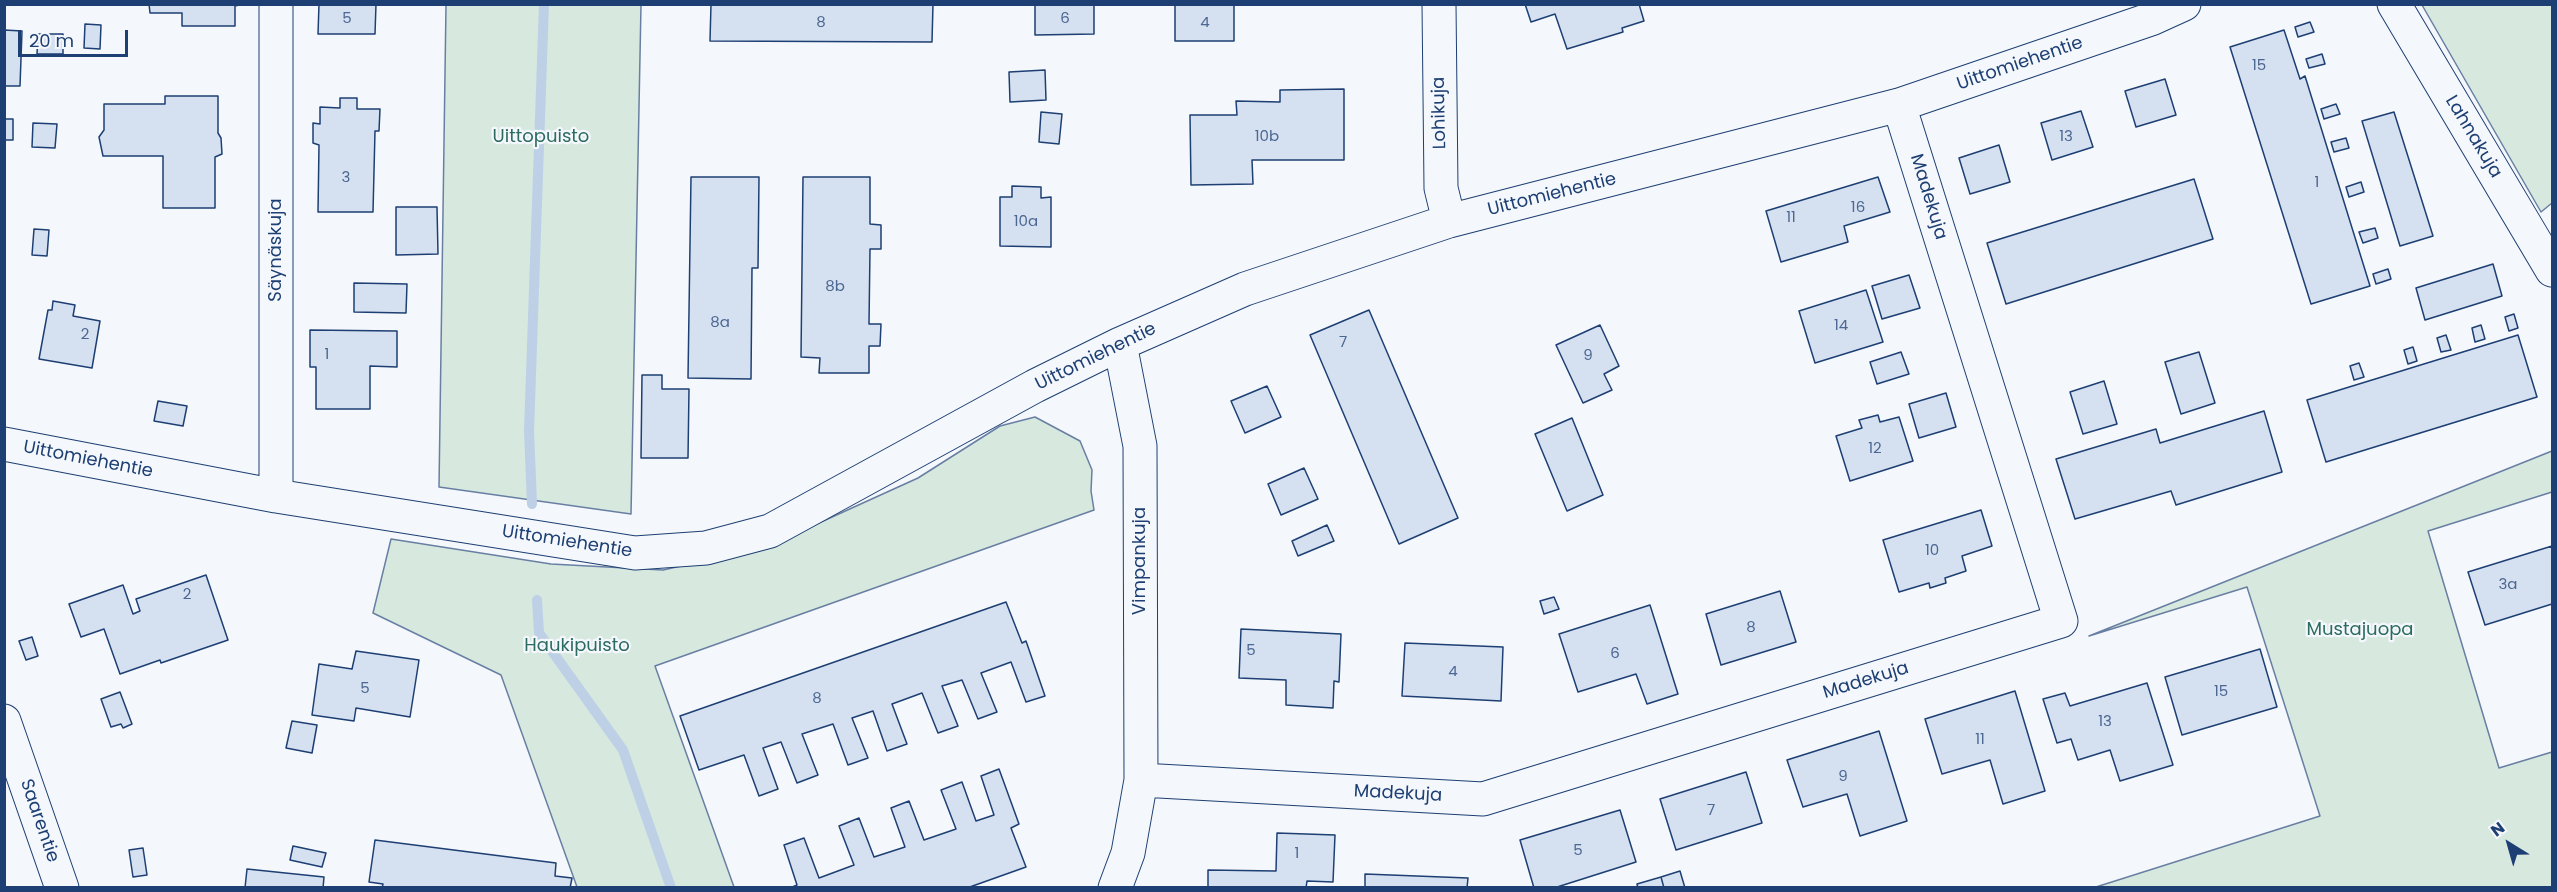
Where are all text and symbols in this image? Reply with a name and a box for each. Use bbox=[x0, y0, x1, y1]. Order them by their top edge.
house number: 5 bbox=[342, 10, 352, 28]
house number: 6 bbox=[1060, 10, 1070, 28]
house number: 8 bbox=[816, 14, 826, 32]
house number: 4 bbox=[1200, 14, 1210, 32]
scale bar bbox=[21, 18, 130, 56]
text: 20 m bbox=[29, 28, 74, 53]
street label: Uittomiehentie bbox=[1954, 32, 2086, 96]
house number: 15 bbox=[2252, 57, 2266, 75]
street label: Lohikuja bbox=[1429, 76, 1451, 150]
street label: Lahnakuja bbox=[2440, 92, 2506, 182]
park label: Uittopuisto bbox=[493, 126, 589, 148]
house number: 10b bbox=[1255, 128, 1279, 146]
house number: 13 bbox=[2059, 128, 2073, 146]
street label: Madekuja bbox=[1905, 152, 1951, 242]
house number: 3 bbox=[342, 169, 350, 187]
street label: Uittomiehentie bbox=[1486, 169, 1618, 221]
house number: 1 bbox=[2315, 174, 2319, 192]
street label: Säynäskuja bbox=[265, 198, 287, 302]
house number: 16 bbox=[1851, 199, 1865, 217]
house number: 11 bbox=[1786, 209, 1796, 227]
house number: 10a bbox=[1014, 213, 1038, 231]
house number: 8b bbox=[825, 278, 845, 296]
house number: 8a bbox=[710, 314, 730, 332]
house number: 14 bbox=[1834, 317, 1848, 335]
street label: Uittomiehentie bbox=[1032, 318, 1160, 396]
house number: 2 bbox=[81, 326, 89, 344]
house number: 7 bbox=[1339, 334, 1347, 352]
house number: 1 bbox=[325, 346, 329, 364]
house number: 9 bbox=[1583, 347, 1593, 365]
street label: Uittomiehentie bbox=[21, 437, 155, 483]
house number: 12 bbox=[1868, 440, 1882, 458]
street label: Vimpankuja bbox=[1129, 507, 1151, 615]
street label: Uittomiehentie bbox=[500, 521, 634, 563]
house number: 10 bbox=[1925, 542, 1939, 560]
house number: 3a bbox=[2499, 576, 2517, 594]
house number: 2 bbox=[183, 586, 191, 604]
house number: 8 bbox=[1746, 619, 1756, 637]
park label: Mustajuopa bbox=[2307, 619, 2413, 641]
park label: Haukipuisto bbox=[524, 635, 630, 657]
house number: 5 bbox=[1246, 642, 1256, 660]
house number: 6 bbox=[1610, 645, 1620, 663]
street label: Madekuja bbox=[1821, 658, 1911, 704]
house number: 4 bbox=[1448, 663, 1458, 681]
house number: 5 bbox=[360, 680, 370, 698]
house number: 15 bbox=[2214, 683, 2228, 701]
house number: 8 bbox=[812, 690, 822, 708]
house number: 13 bbox=[2098, 713, 2112, 731]
house number: 11 bbox=[1975, 731, 1985, 749]
house number: 9 bbox=[1838, 768, 1848, 786]
street label: Saarentie bbox=[15, 777, 63, 865]
street label: Madekuja bbox=[1353, 781, 1443, 807]
house number: 7 bbox=[1707, 802, 1715, 820]
north arrow bbox=[2479, 814, 2539, 874]
text: N bbox=[2486, 816, 2510, 842]
house number: 5 bbox=[1573, 842, 1583, 860]
house number: 1 bbox=[1295, 845, 1299, 863]

